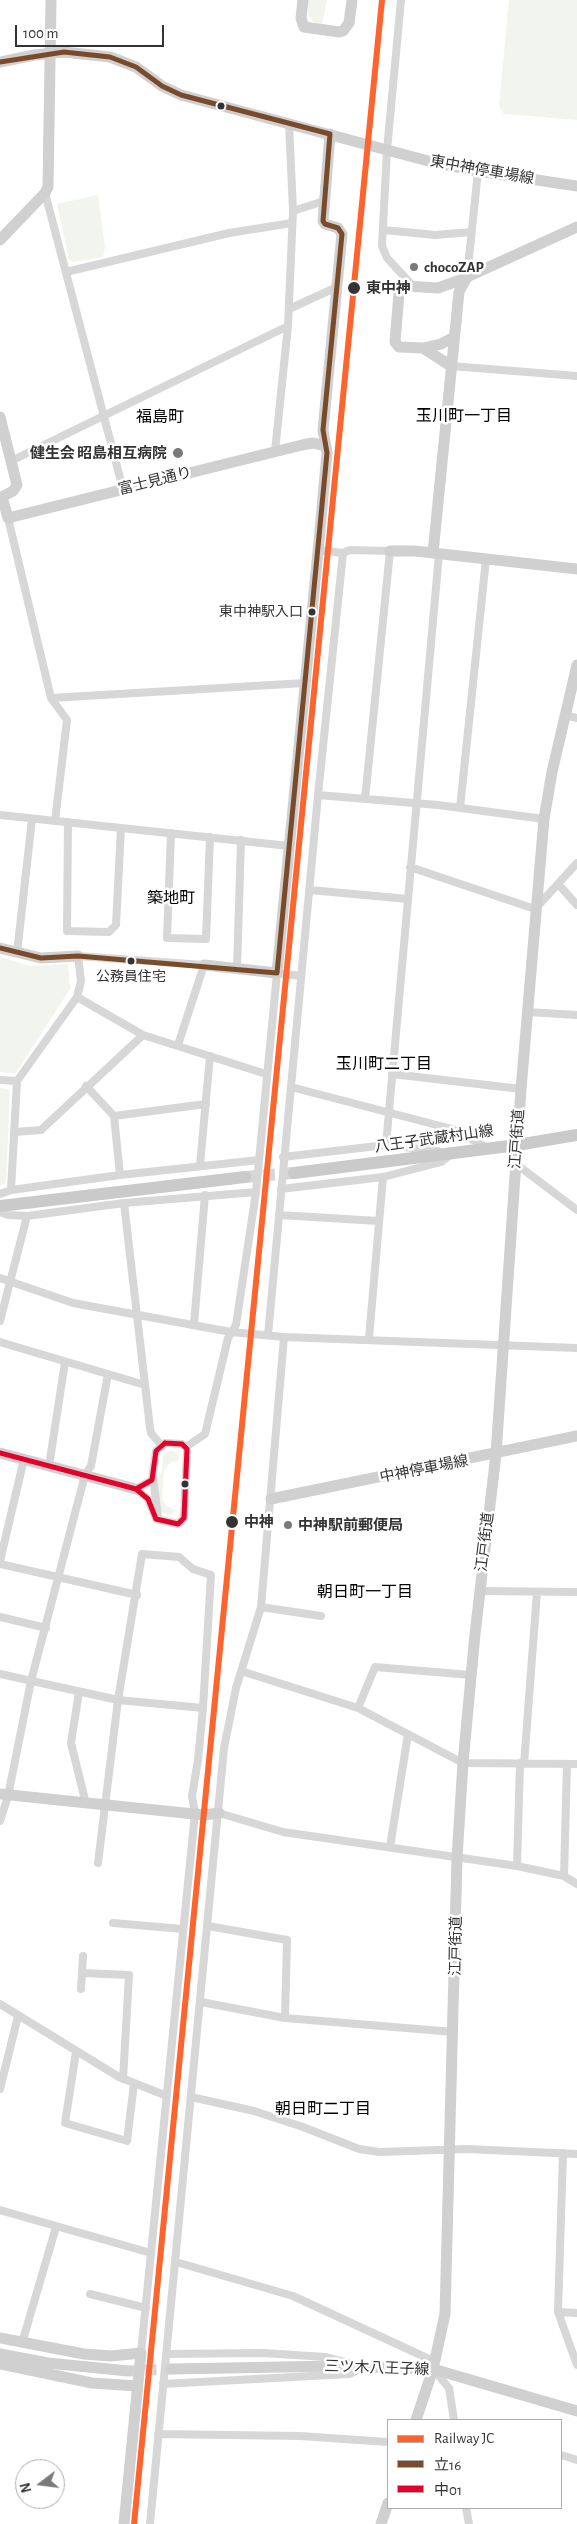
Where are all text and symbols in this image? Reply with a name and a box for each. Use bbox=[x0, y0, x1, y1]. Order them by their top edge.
scale bar bbox=[18, 15, 166, 47]
text: 100 m bbox=[23, 26, 58, 41]
unlabelled marker bbox=[216, 101, 226, 111]
street label: 東中神停車場線 bbox=[429, 152, 535, 188]
place label: chocoZAP bbox=[424, 258, 484, 276]
marker: chocoZAP bbox=[408, 261, 420, 273]
place label: 東中神 bbox=[366, 279, 411, 297]
marker: 東中神 bbox=[346, 280, 362, 296]
district label: 玉川町一丁目 bbox=[416, 406, 512, 426]
district label: 福島町 bbox=[136, 407, 184, 427]
place label: 健生会 昭島相互病院 bbox=[30, 444, 167, 462]
marker: 健生会 昭島相互病院 bbox=[171, 446, 185, 460]
street label: 富士見通り bbox=[116, 463, 194, 499]
place label: 東中神駅入口 bbox=[219, 604, 303, 620]
marker: 東中神駅入口 bbox=[307, 607, 317, 617]
district label: 築地町 bbox=[147, 888, 195, 908]
marker: 公務員住宅 bbox=[126, 956, 136, 966]
place label: 公務員住宅 bbox=[96, 969, 166, 985]
district label: 玉川町二丁目 bbox=[336, 1054, 432, 1074]
street label: 江戸街道 bbox=[506, 1108, 528, 1170]
street label: 八王子武蔵村山線 bbox=[373, 1122, 495, 1156]
street label: 中神停車場線 bbox=[378, 1452, 470, 1486]
unlabelled marker bbox=[180, 1479, 190, 1489]
street label: 江戸街道 bbox=[472, 1511, 498, 1573]
place label: 中神 bbox=[244, 1513, 274, 1531]
marker: 中神 bbox=[224, 1514, 240, 1530]
place label: 中神駅前郵便局 bbox=[298, 1516, 403, 1534]
marker: 中神駅前郵便局 bbox=[282, 1519, 294, 1531]
district label: 朝日町一丁目 bbox=[317, 1582, 413, 1602]
street label: 江戸街道 bbox=[446, 1916, 466, 1976]
district label: 朝日町二丁目 bbox=[275, 2099, 371, 2119]
street label: 三ツ木八王子線 bbox=[324, 2357, 430, 2379]
legend bbox=[387, 2419, 562, 2509]
text: Railway JC bbox=[434, 2431, 494, 2446]
text: 立16 bbox=[434, 2458, 461, 2473]
north arrow bbox=[15, 2459, 65, 2509]
text: N bbox=[18, 2481, 35, 2494]
text: 中01 bbox=[434, 2483, 462, 2498]

